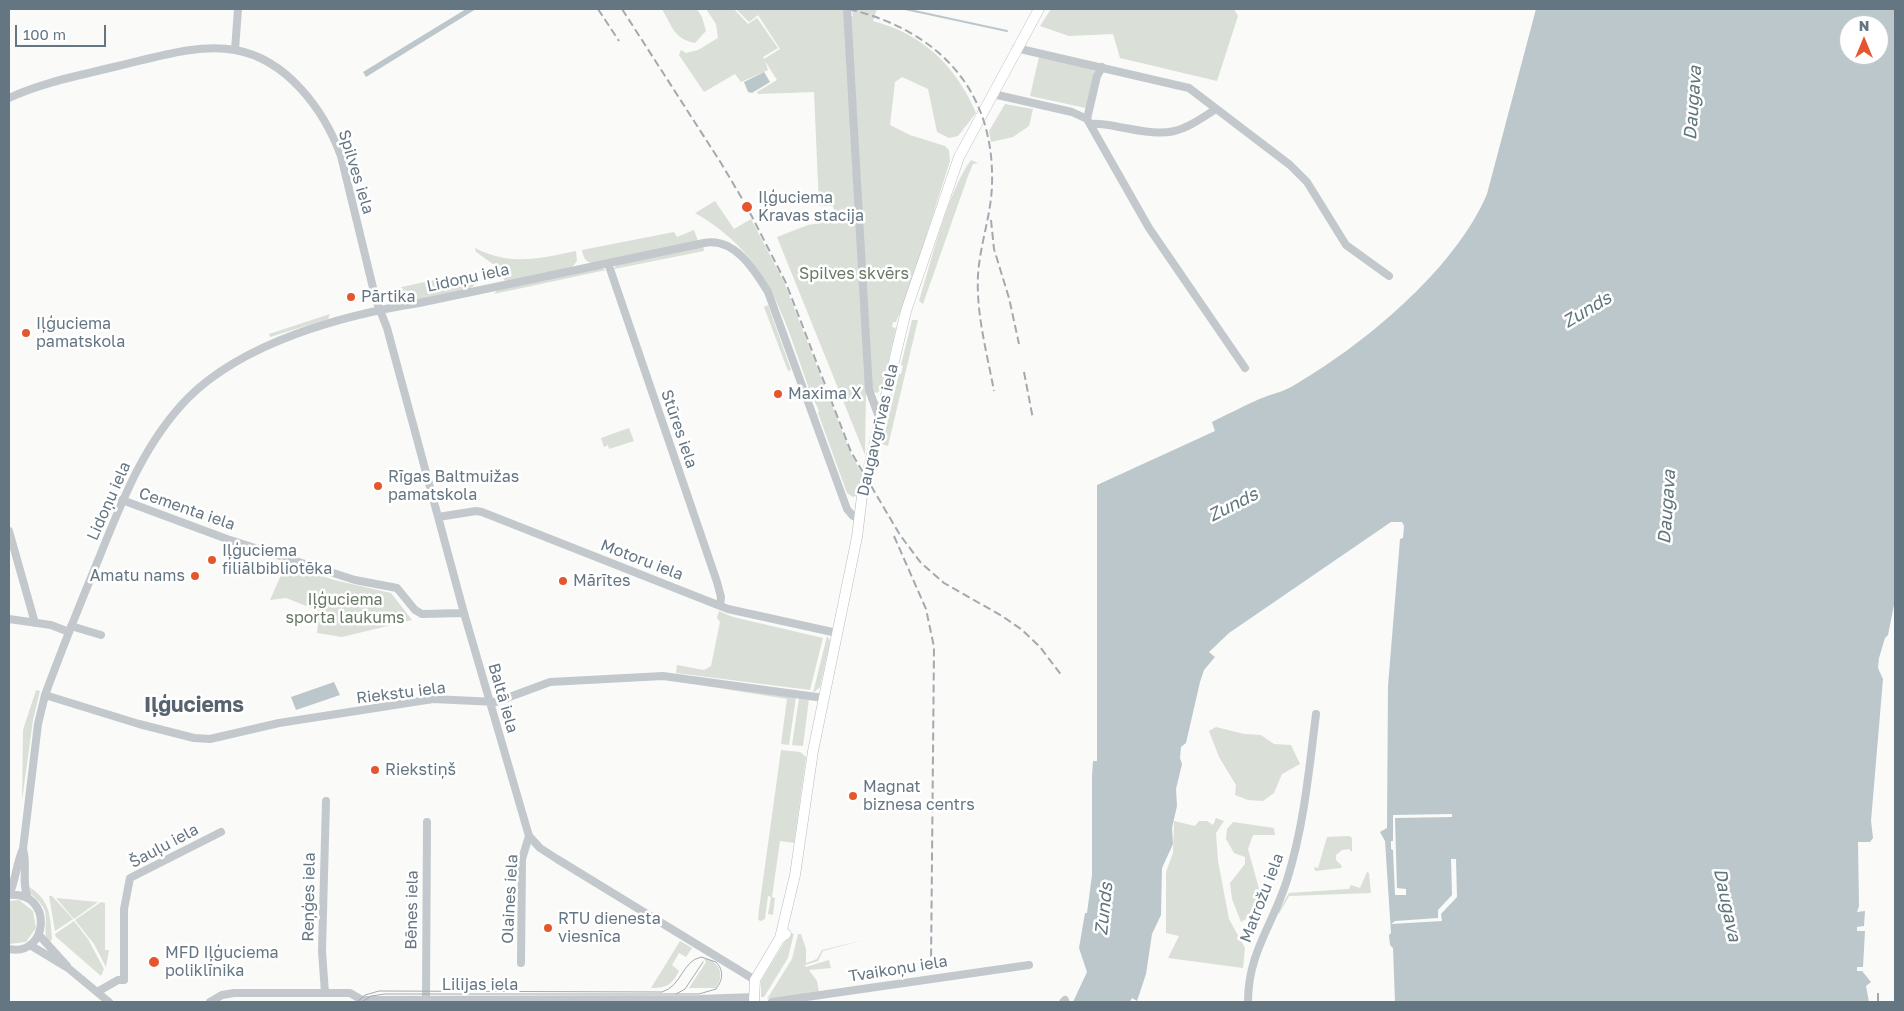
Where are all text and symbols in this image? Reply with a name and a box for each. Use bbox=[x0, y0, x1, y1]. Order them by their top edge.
scale bar bbox=[18, 15, 109, 47]
north arrow bbox=[1839, 15, 1889, 65]
text: N bbox=[1859, 17, 1869, 34]
text: 100 m bbox=[23, 25, 66, 43]
water label: Daugava bbox=[1680, 65, 1706, 141]
street label: Spilves iela bbox=[334, 127, 378, 217]
place label: Iļģuciema Kravas stacija bbox=[758, 188, 864, 226]
marker: Iļģuciema Kravas stacija bbox=[740, 200, 754, 214]
street label: Lidoņu iela bbox=[425, 260, 511, 296]
park label: Spilves skvērs bbox=[799, 264, 909, 284]
place label: Pārtika bbox=[361, 287, 416, 307]
water label: Zunds bbox=[1559, 287, 1615, 333]
marker: Pārtika bbox=[345, 291, 357, 303]
place label: Iļģuciema pamatskola bbox=[36, 314, 125, 352]
marker: Iļģuciema pamatskola bbox=[20, 327, 32, 339]
street label: Daugavgrīvas iela bbox=[853, 362, 903, 498]
place label: Maxima X bbox=[788, 384, 862, 404]
street label: Stūres iela bbox=[657, 387, 701, 471]
marker: Maxima X bbox=[772, 388, 784, 400]
street label: Lidoņu iela bbox=[83, 459, 135, 543]
place label: Rīgas Baltmuižas pamatskola bbox=[388, 467, 519, 505]
water label: Daugava bbox=[1654, 469, 1680, 545]
marker: Rīgas Baltmuižas pamatskola bbox=[372, 480, 384, 492]
water label: Zunds bbox=[1204, 483, 1262, 527]
street label: Cementa iela bbox=[136, 484, 238, 534]
street label: Motoru iela bbox=[598, 535, 686, 585]
place label: Iļģuciema filiālbibliotēka bbox=[222, 541, 332, 579]
marker: Iļģuciema filiālbibliotēka bbox=[206, 554, 218, 566]
place label: Amatu nams bbox=[90, 566, 185, 586]
marker: Amatu nams bbox=[189, 570, 201, 582]
place label: Mārītes bbox=[573, 571, 630, 591]
marker: Mārītes bbox=[557, 575, 569, 587]
park label: Iļģuciema sporta laukums bbox=[285, 590, 405, 628]
street label: Baltā iela bbox=[484, 661, 522, 735]
street label: Riekstu iela bbox=[355, 678, 447, 708]
district label: Iļģuciems bbox=[144, 692, 244, 718]
place label: Riekstiņš bbox=[385, 760, 456, 780]
marker: Riekstiņš bbox=[369, 764, 381, 776]
place label: Magnat biznesa centrs bbox=[863, 777, 975, 815]
marker: Magnat biznesa centrs bbox=[847, 790, 859, 802]
street label: Šauļu iela bbox=[126, 820, 202, 872]
street label: Matrožu iela bbox=[1236, 851, 1288, 945]
street label: Reņģes iela bbox=[299, 852, 319, 942]
street label: Olaines iela bbox=[498, 854, 522, 944]
water label: Daugava bbox=[1709, 866, 1745, 944]
street label: Bēnes iela bbox=[402, 870, 422, 950]
water label: Zunds bbox=[1090, 882, 1118, 936]
place label: RTU dienesta viesnīca bbox=[558, 909, 661, 947]
marker: RTU dienesta viesnīca bbox=[542, 922, 554, 934]
place label: MFD Iļģuciema poliklīnika bbox=[165, 943, 279, 981]
street label: Tvaikoņu iela bbox=[847, 952, 949, 986]
marker: MFD Iļģuciema poliklīnika bbox=[147, 955, 161, 969]
street label: Lilijas iela bbox=[442, 975, 518, 995]

